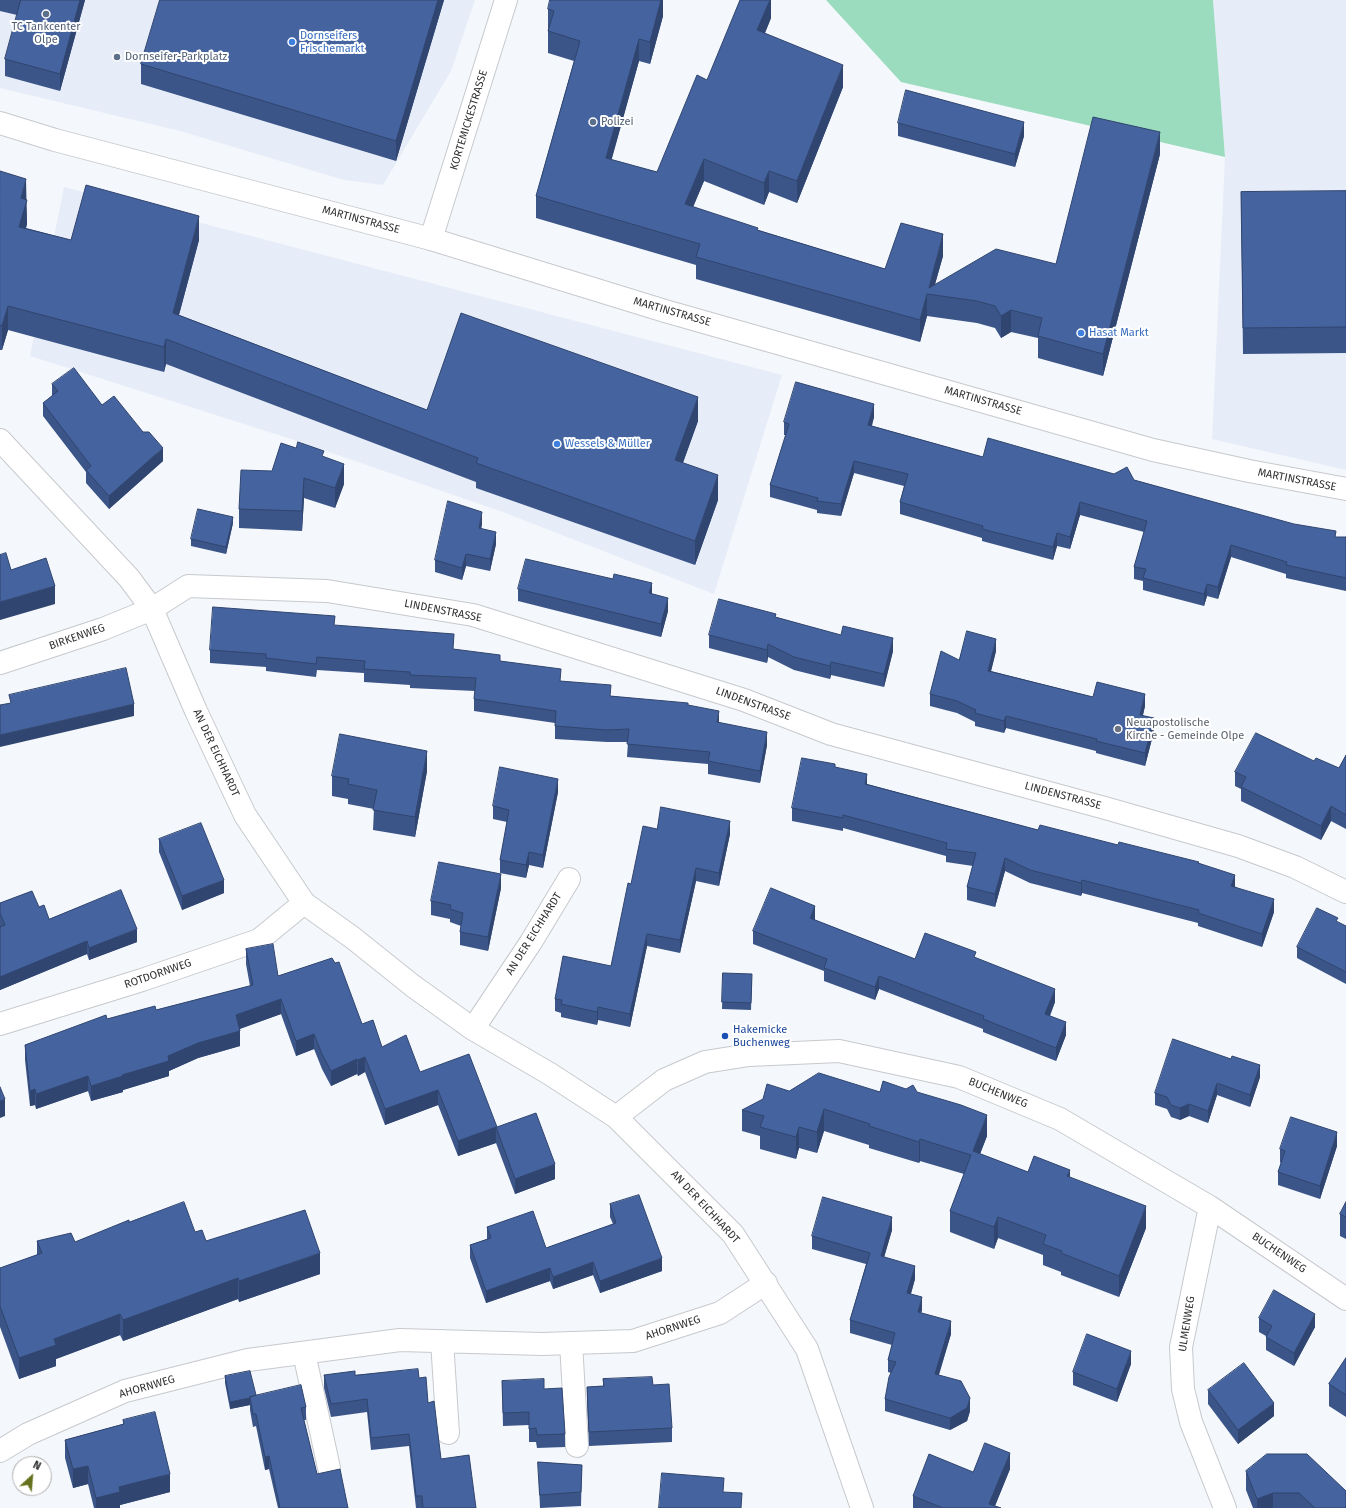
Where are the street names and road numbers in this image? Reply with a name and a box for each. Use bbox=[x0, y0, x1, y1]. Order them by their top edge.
street label: KORTEMICKESTRASSE bbox=[447, 68, 491, 172]
street label: MARTINSTRASSE bbox=[321, 203, 401, 237]
street label: MARTINSTRASSE bbox=[632, 295, 712, 329]
street label: MARTINSTRASSE bbox=[943, 384, 1023, 418]
street label: MARTINSTRASSE bbox=[1257, 466, 1337, 494]
street label: LINDENSTRASSE bbox=[403, 597, 483, 625]
street label: BIRKENWEG bbox=[47, 621, 107, 653]
street label: LINDENSTRASSE bbox=[714, 684, 792, 724]
street label: AN DER EICHHARDT bbox=[190, 707, 242, 799]
street label: LINDENSTRASSE bbox=[1023, 779, 1103, 813]
street label: AN DER EICHHARDT bbox=[503, 890, 565, 978]
street label: ROTDORNWEG bbox=[123, 956, 193, 992]
street label: BUCHENWEG bbox=[966, 1075, 1030, 1111]
street label: AN DER EICHHARDT bbox=[668, 1168, 742, 1246]
street label: BUCHENWEG bbox=[1249, 1230, 1309, 1276]
street label: ULMENWEG bbox=[1176, 1295, 1198, 1353]
street label: AHORNWEG bbox=[644, 1313, 702, 1343]
street label: AHORNWEG bbox=[118, 1373, 176, 1401]

